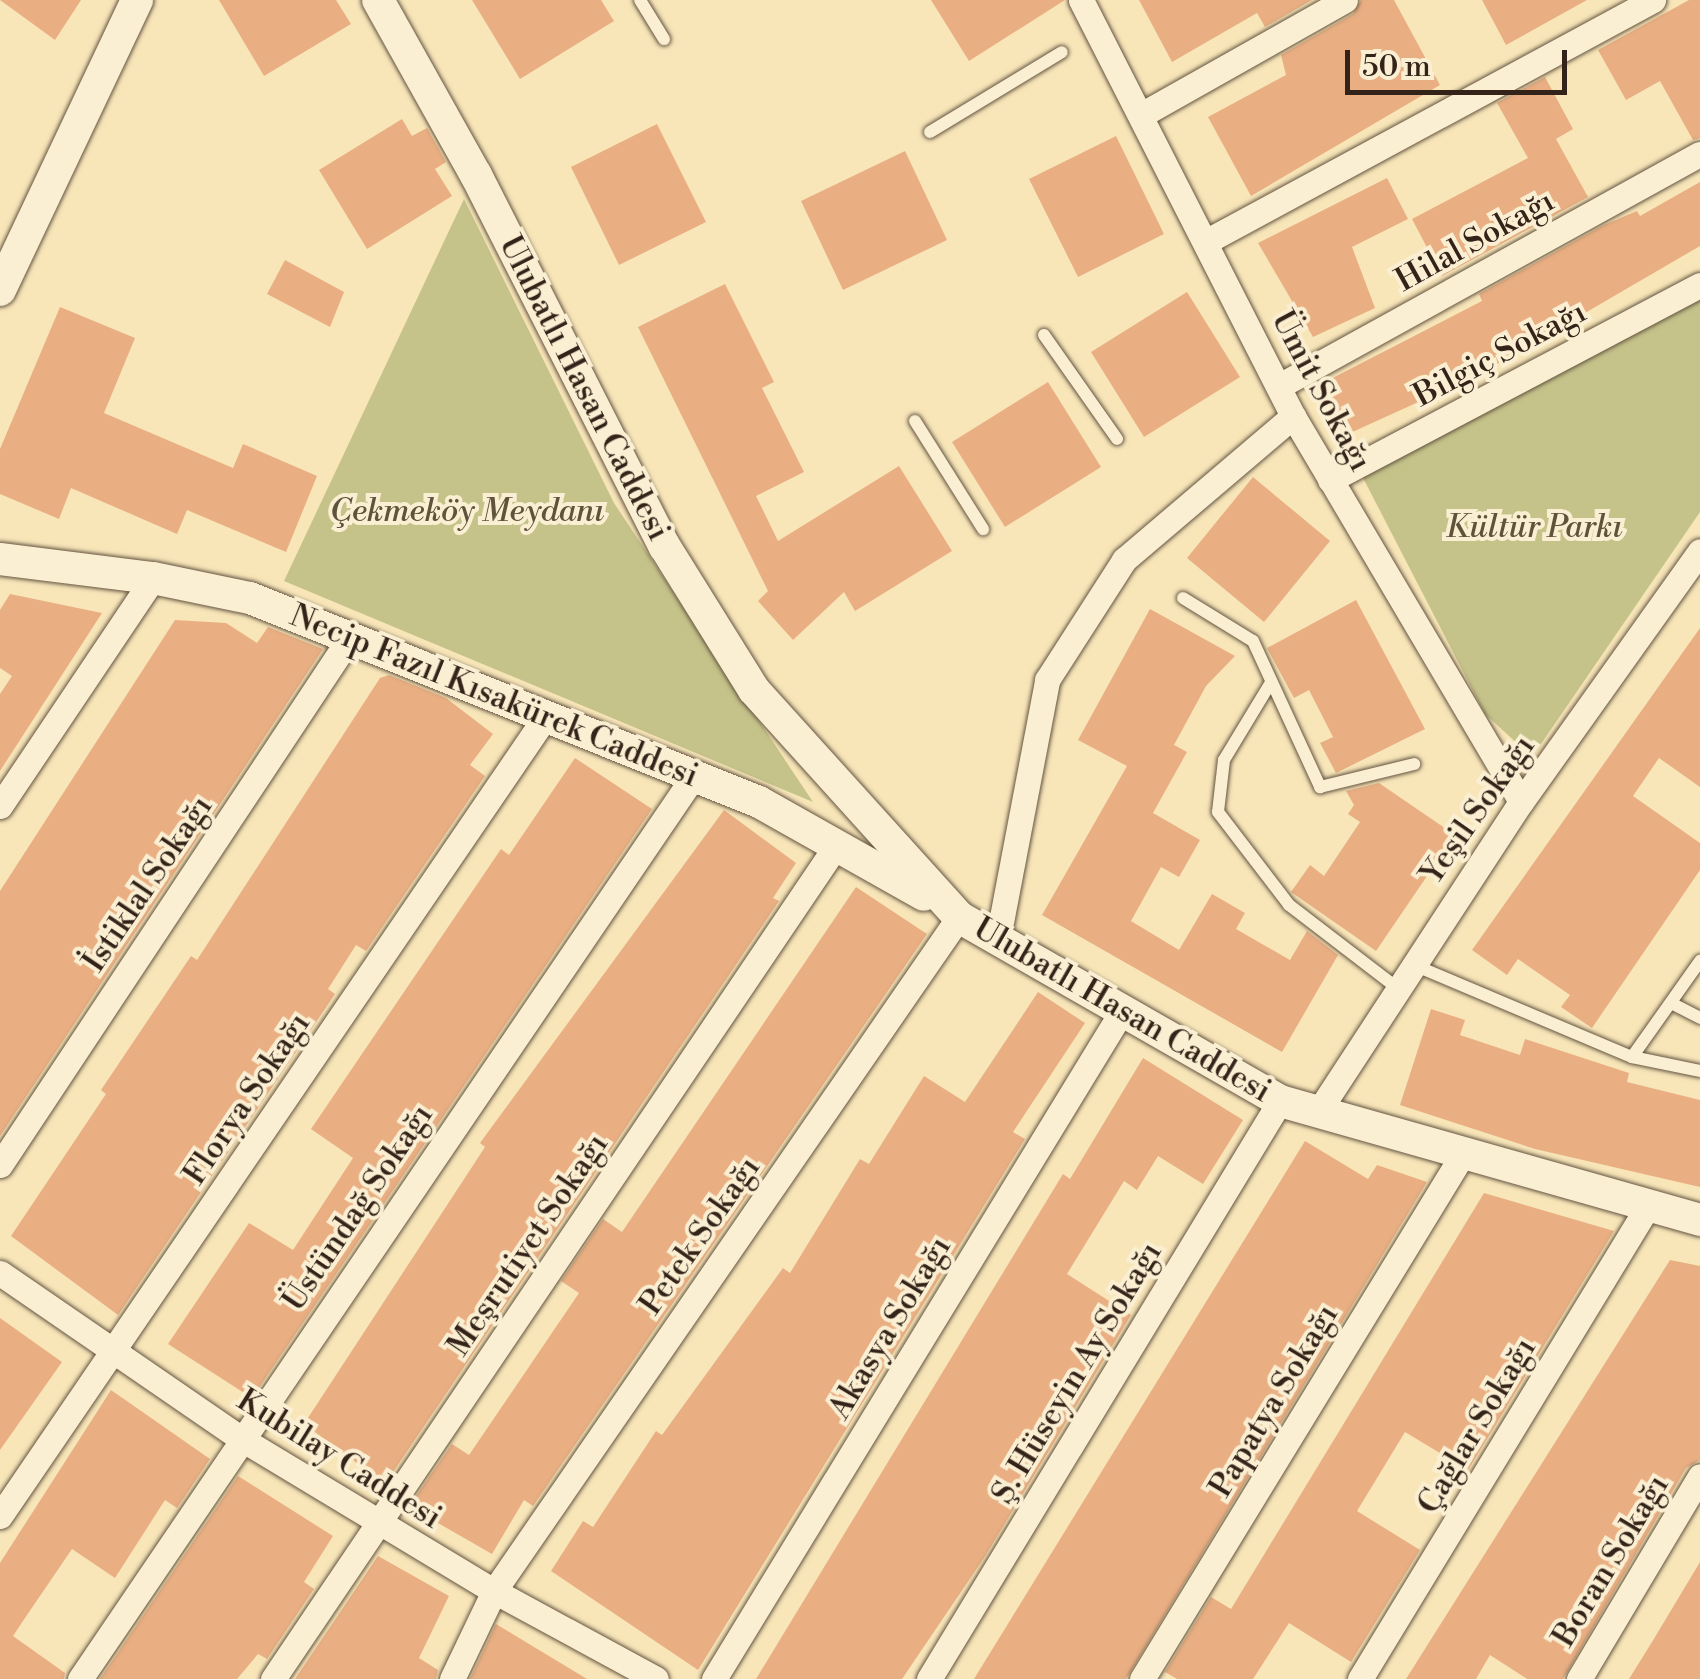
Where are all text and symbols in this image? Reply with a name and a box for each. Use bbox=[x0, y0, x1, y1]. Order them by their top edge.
scale bar bbox=[1350, 30, 1572, 92]
text: 50 m bbox=[1362, 48, 1431, 86]
street label: Hilal Sokağı bbox=[1389, 182, 1561, 300]
street label: Ulubatlı Hasan Caddesi bbox=[490, 229, 678, 547]
street label: Bilgiç Sokağı bbox=[1407, 292, 1593, 416]
street label: Ümit Sokağı bbox=[1263, 304, 1379, 478]
park label: Çekmeköy Meydanı bbox=[330, 492, 604, 530]
park label: Kültür Parkı bbox=[1446, 508, 1622, 546]
street label: Necip Fazıl Kısakürek Caddesi bbox=[284, 596, 704, 796]
street label: Yeşil Sokağı bbox=[1413, 728, 1543, 892]
street label: İstiklal Sokağı bbox=[75, 789, 221, 979]
street label: Ulubatlı Hasan Caddesi bbox=[966, 909, 1278, 1111]
street label: Florya Sokağı bbox=[175, 1006, 319, 1192]
street label: Üstündağ Sokağı bbox=[275, 1097, 441, 1319]
street label: Meşrutiyet Sokağı bbox=[439, 1127, 617, 1363]
street label: Petek Sokağı bbox=[632, 1150, 768, 1322]
street label: Akasya Sokağı bbox=[820, 1230, 960, 1426]
street label: Ş. Hüseyin Ay Sokağı bbox=[984, 1235, 1170, 1511]
street label: Papatya Sokağı bbox=[1201, 1298, 1347, 1504]
street label: Çağlar Sokağı bbox=[1409, 1331, 1545, 1521]
street label: Kubilay Caddesi bbox=[230, 1381, 448, 1537]
street label: Boran Sokağı bbox=[1545, 1468, 1677, 1654]

